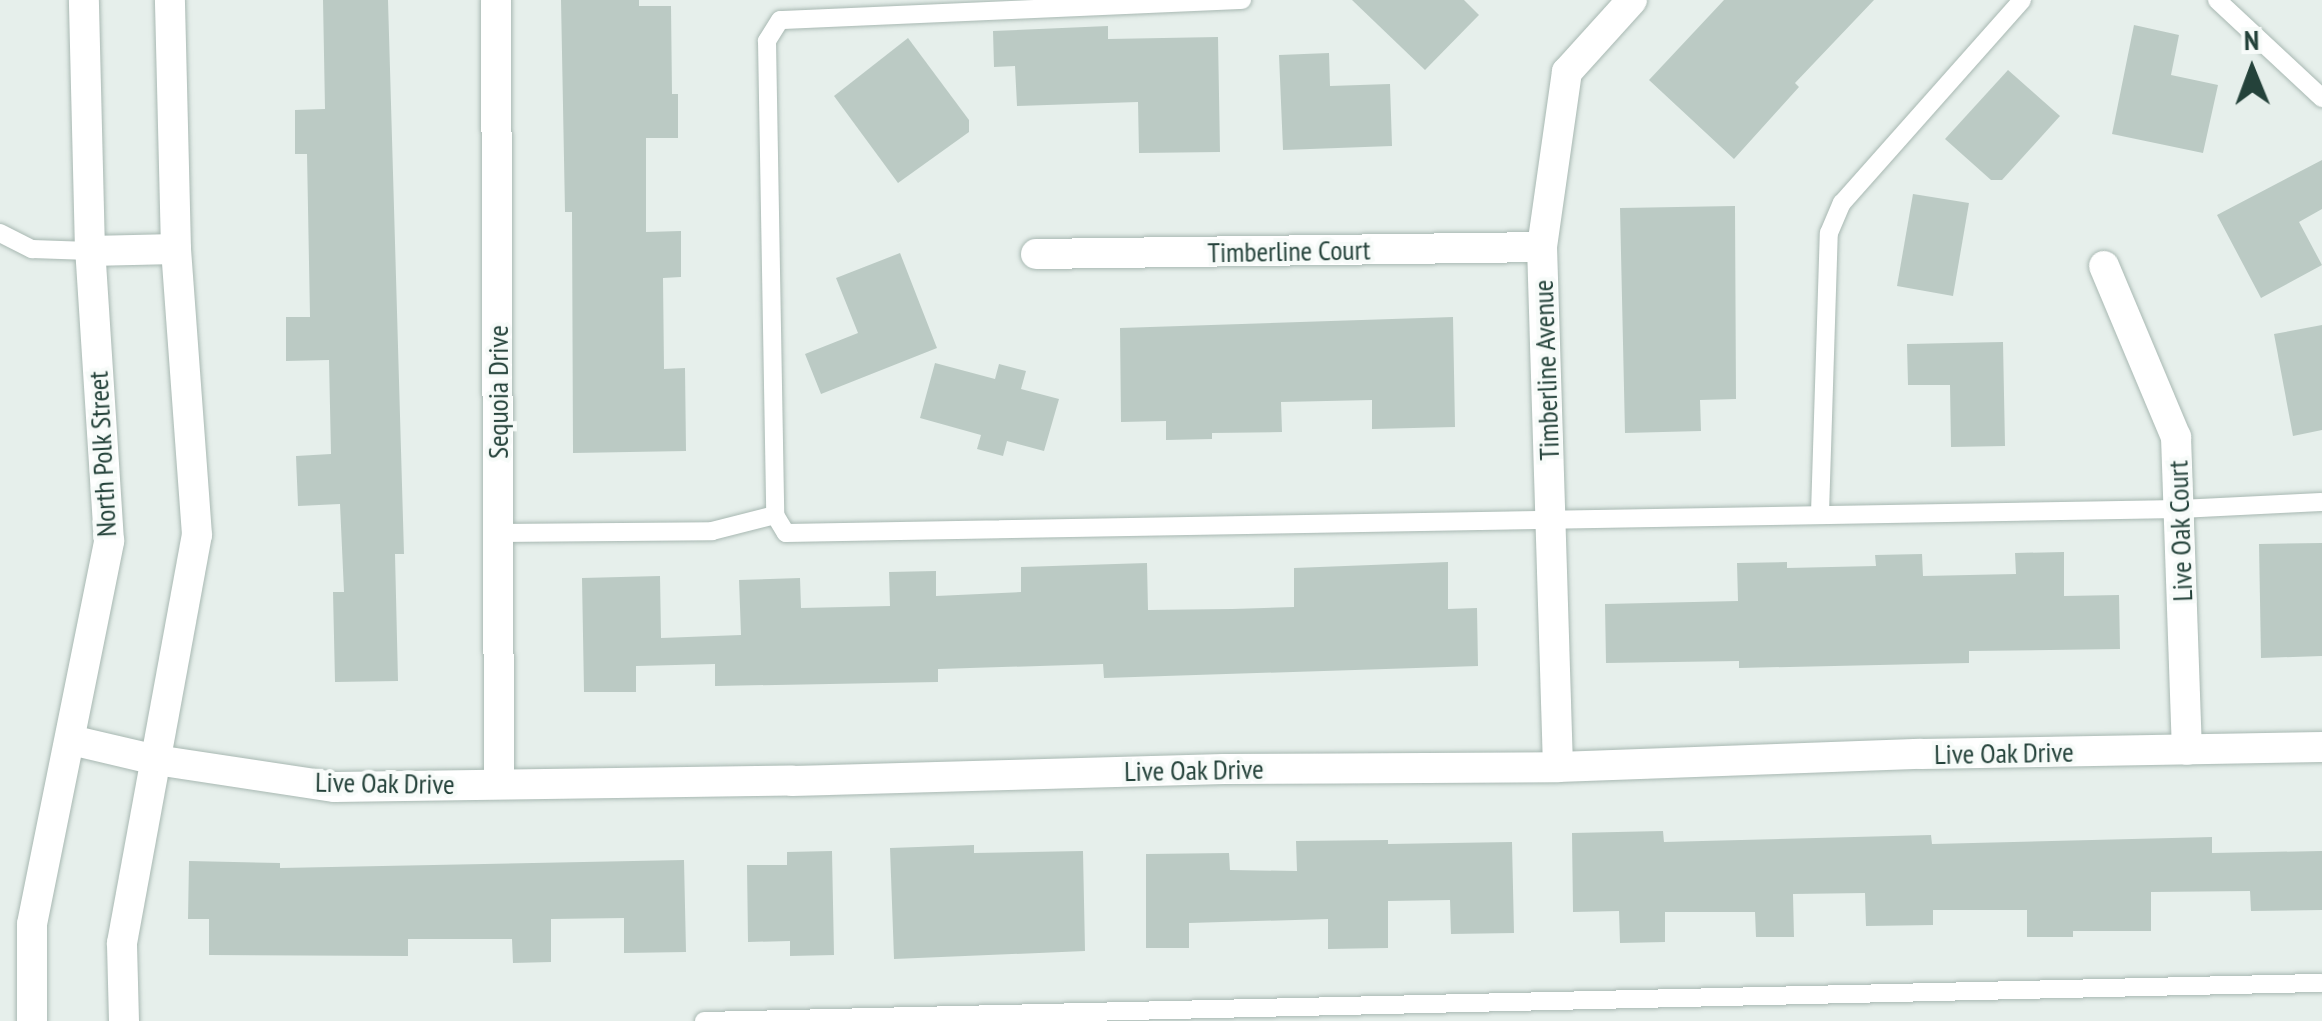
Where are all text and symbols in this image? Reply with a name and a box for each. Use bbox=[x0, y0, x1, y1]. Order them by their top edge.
north arrow bbox=[2202, 20, 2302, 120]
text: N bbox=[2244, 21, 2259, 58]
street label: Timberline Court bbox=[1207, 233, 1371, 269]
street label: Timberline Avenue bbox=[1526, 279, 1566, 461]
street label: Sequoia Drive bbox=[481, 325, 515, 459]
street label: North Polk Street bbox=[81, 370, 123, 538]
street label: Live Oak Court bbox=[2161, 460, 2199, 602]
street label: Live Oak Drive bbox=[1934, 735, 2074, 771]
street label: Live Oak Drive bbox=[1124, 752, 1264, 788]
street label: Live Oak Drive bbox=[315, 765, 455, 801]

